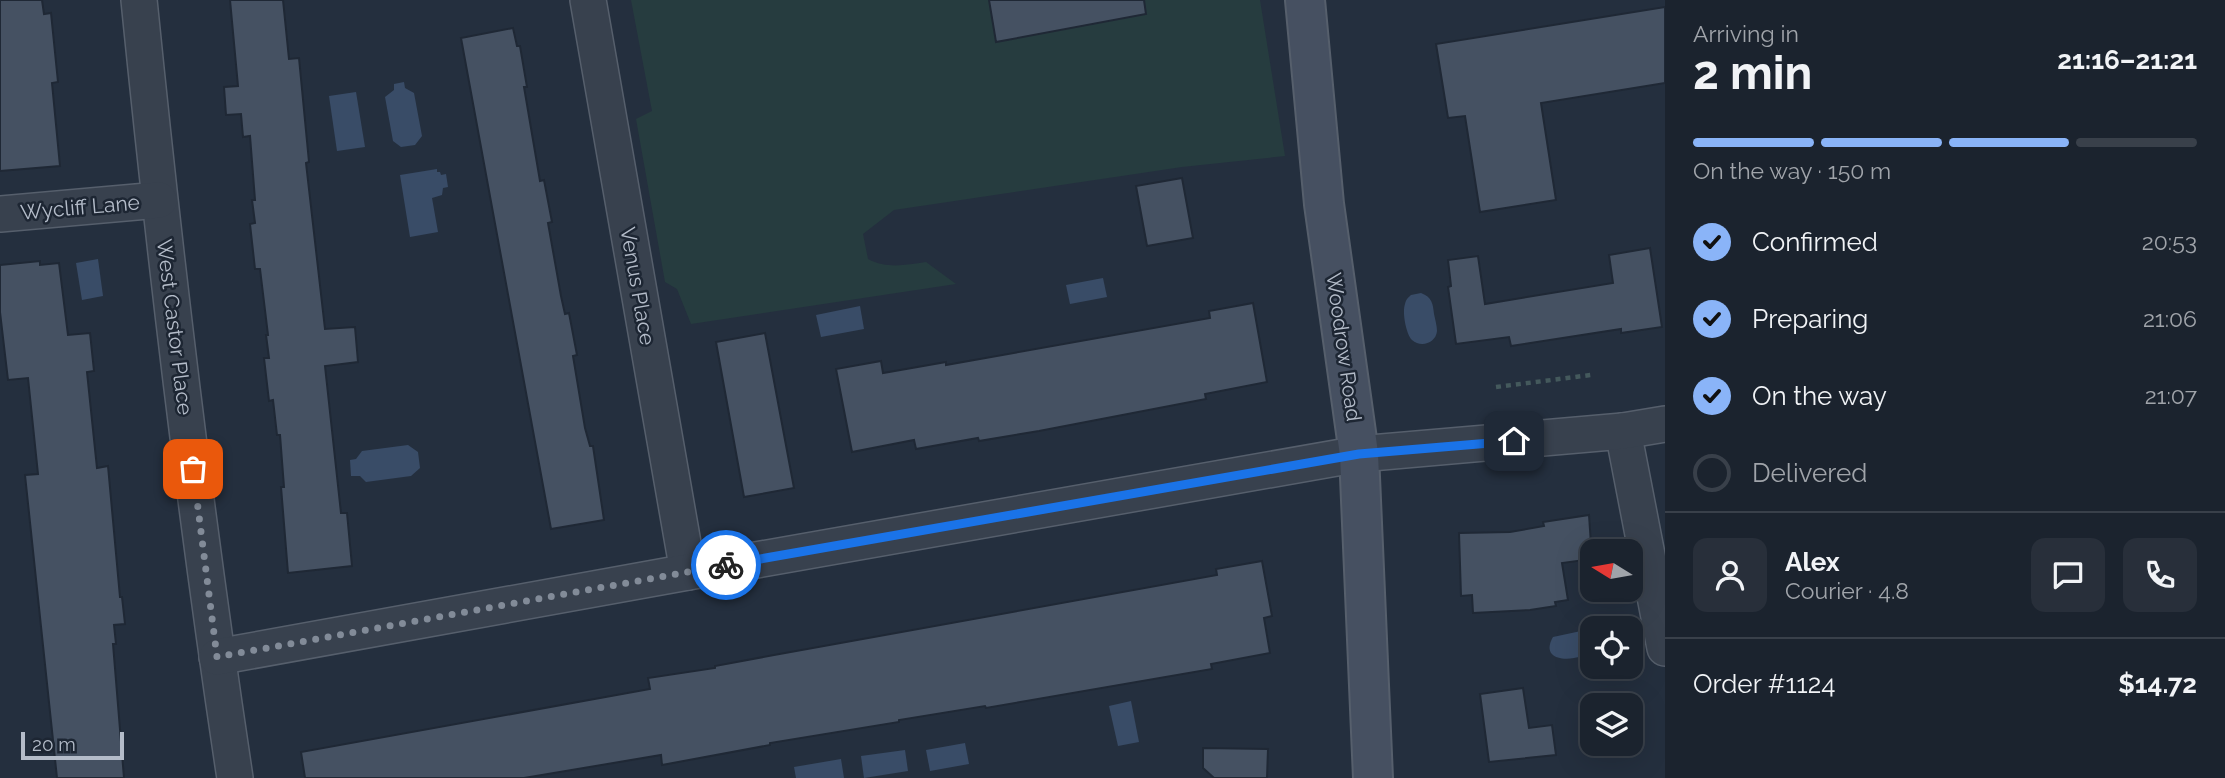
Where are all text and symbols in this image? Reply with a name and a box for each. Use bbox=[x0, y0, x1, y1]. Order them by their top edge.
text: Arriving in bbox=[1693, 20, 1799, 47]
text: 21:16–21:21 bbox=[2057, 45, 2197, 75]
text: 2 min bbox=[1693, 46, 1812, 100]
text: On the way · 150 m bbox=[1693, 157, 1891, 184]
street label: Wycliff Lane bbox=[19, 189, 141, 225]
icon: check bbox=[1693, 223, 1731, 261]
street label: Venus Place bbox=[615, 225, 661, 347]
text: Confirmed bbox=[1752, 227, 1878, 257]
text: 20:53 bbox=[2142, 228, 2197, 255]
street label: West Castor Place bbox=[152, 238, 198, 416]
street label: Woodrow Road bbox=[1321, 271, 1367, 423]
icon: check bbox=[1693, 300, 1731, 338]
text: Preparing bbox=[1752, 304, 1868, 334]
text: 21:06 bbox=[2143, 305, 2197, 332]
icon: check bbox=[1693, 377, 1731, 415]
text: On the way bbox=[1752, 381, 1887, 411]
text: 21:07 bbox=[2145, 382, 2197, 409]
pin bbox=[1484, 411, 1544, 471]
icon: home bbox=[1495, 422, 1533, 460]
pin bbox=[163, 439, 223, 499]
icon: bag bbox=[174, 450, 212, 488]
text: Delivered bbox=[1752, 458, 1867, 488]
courier bbox=[691, 530, 761, 600]
button: person bbox=[1693, 538, 1767, 612]
button: chat bbox=[2031, 538, 2105, 612]
button: phone bbox=[2123, 538, 2197, 612]
north arrow bbox=[1580, 539, 1643, 602]
map controls bbox=[1580, 539, 1643, 756]
icon: bike bbox=[707, 546, 745, 584]
text: Alex bbox=[1785, 547, 1840, 577]
text: Courier · 4.8 bbox=[1785, 577, 1909, 604]
button: locate bbox=[1580, 616, 1643, 679]
text: Order #1124 bbox=[1693, 669, 1835, 699]
text: $14.72 bbox=[2118, 669, 2197, 699]
button: layers bbox=[1580, 693, 1643, 756]
scale bar bbox=[21, 729, 124, 761]
text: 20 m bbox=[32, 733, 76, 755]

